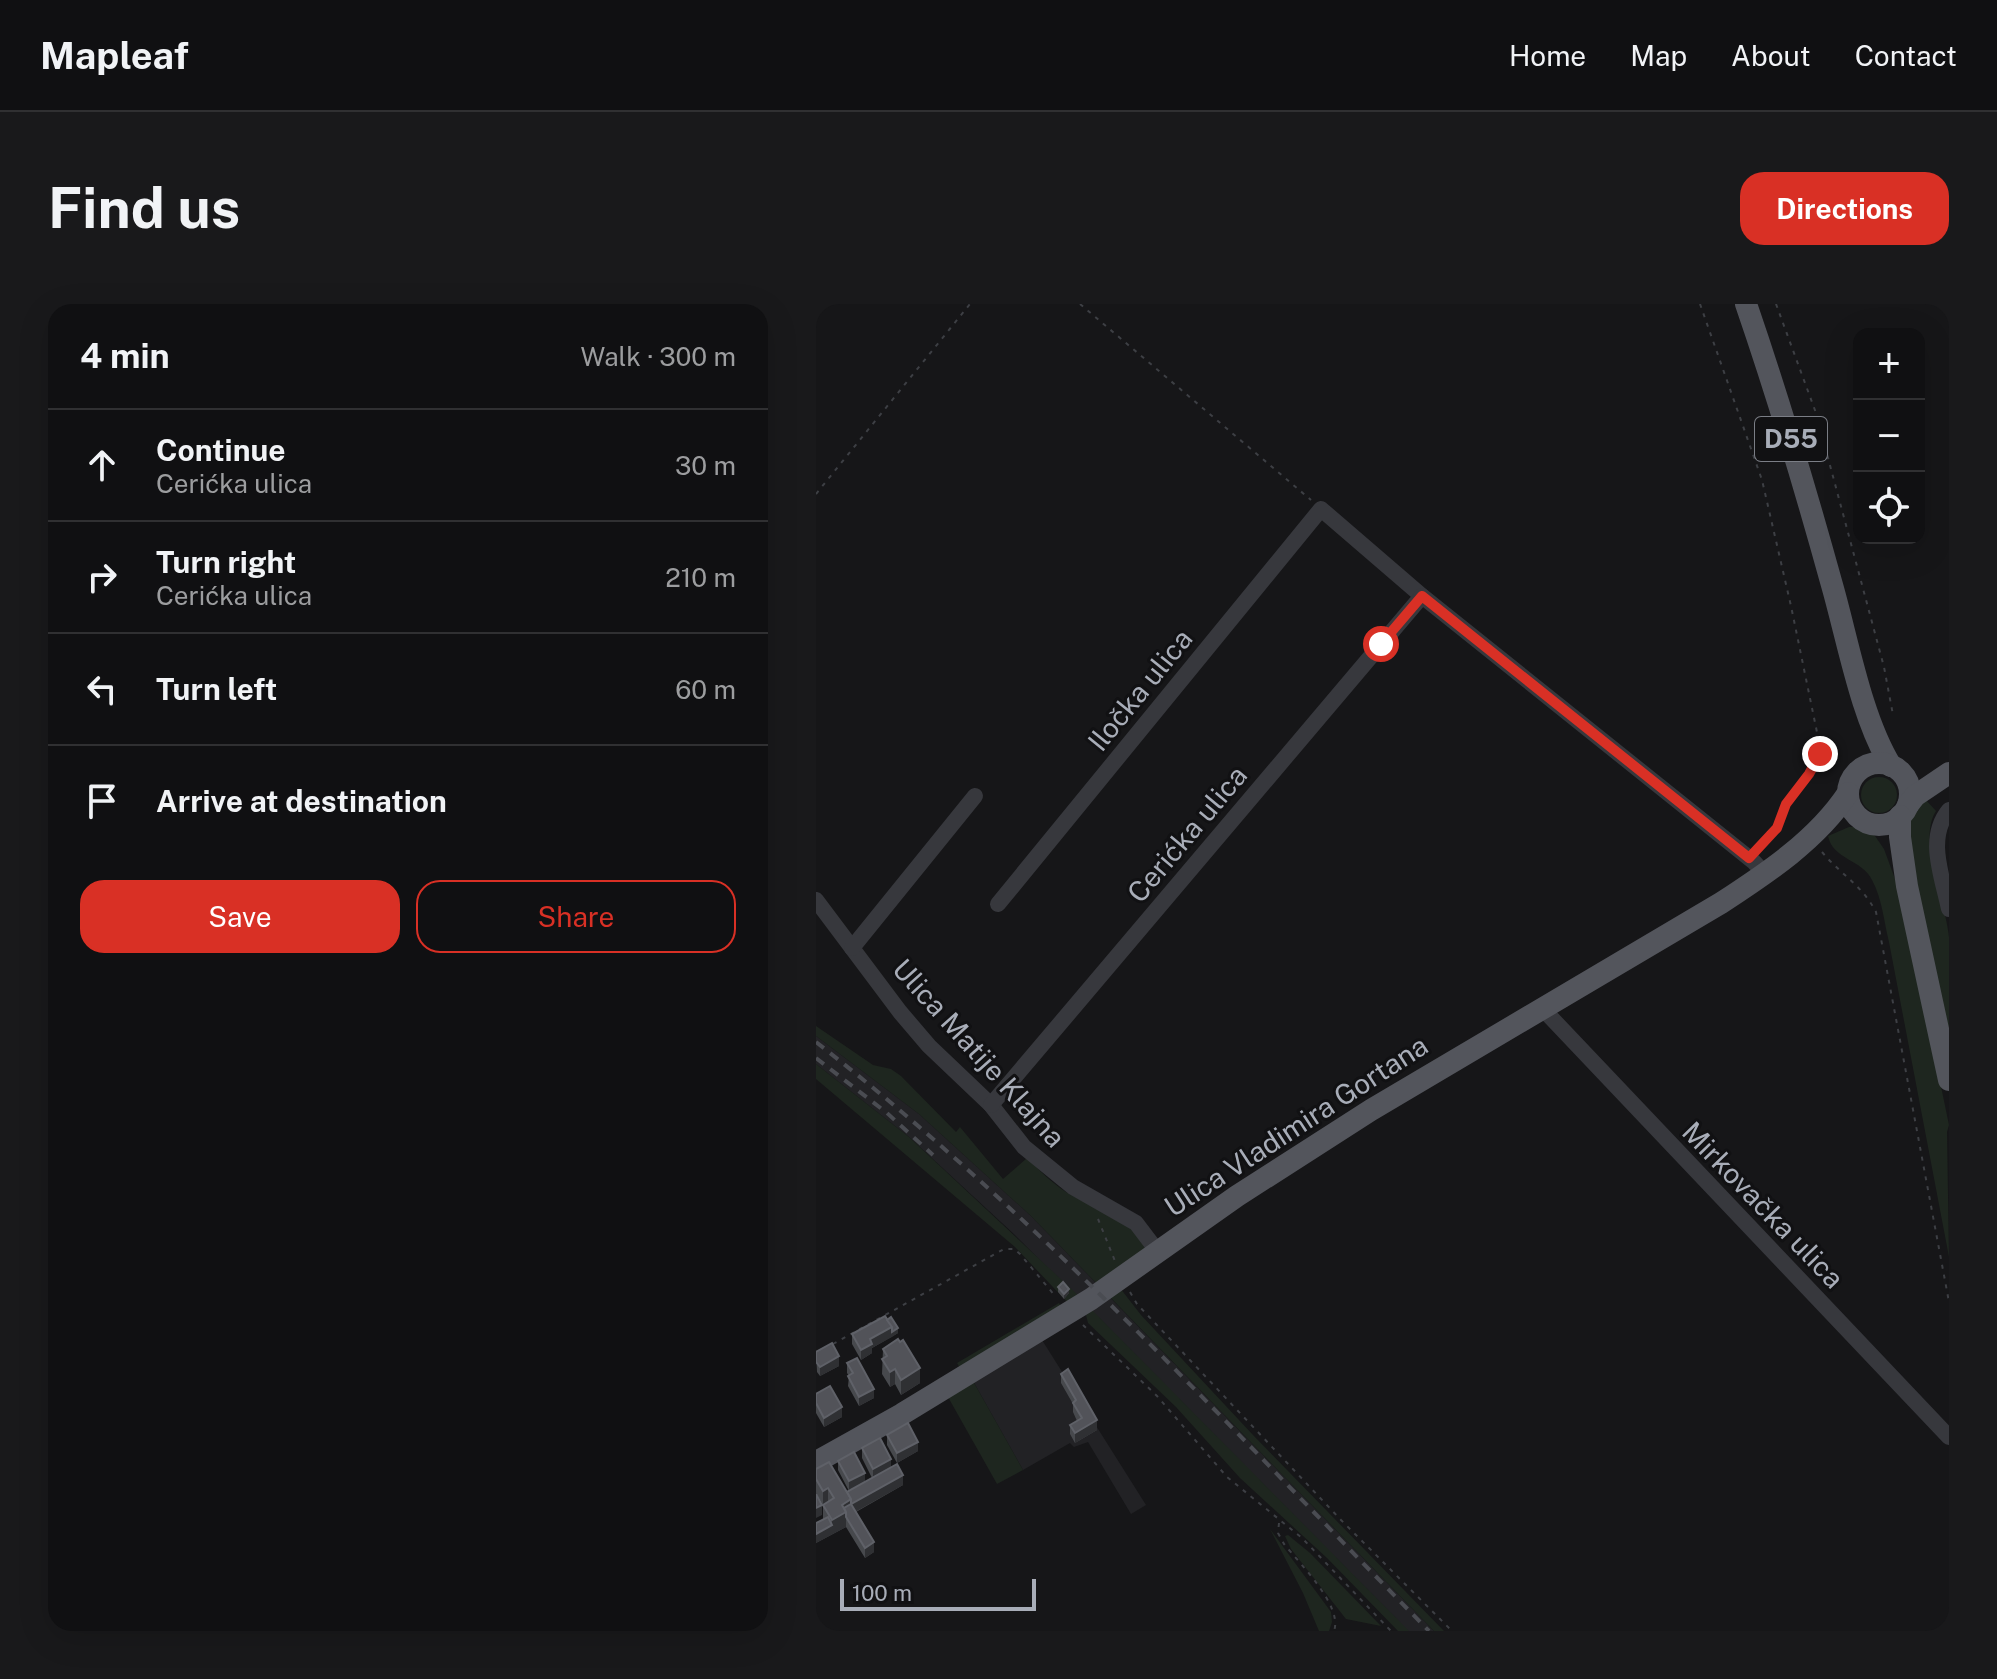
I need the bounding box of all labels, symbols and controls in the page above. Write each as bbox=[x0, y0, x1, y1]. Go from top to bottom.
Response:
text: Mapleaf bbox=[40, 33, 189, 78]
text: Home bbox=[1509, 39, 1586, 72]
text: Map bbox=[1630, 39, 1687, 72]
text: About bbox=[1731, 39, 1811, 72]
text: Contact bbox=[1855, 39, 1957, 72]
button: Directions bbox=[1740, 172, 1949, 245]
text: Find us bbox=[48, 175, 240, 241]
map controls bbox=[1853, 328, 1925, 544]
button: + bbox=[1853, 328, 1925, 400]
text: 4 min bbox=[80, 336, 170, 376]
text: Walk · 300 m bbox=[581, 341, 736, 372]
button: − bbox=[1853, 400, 1925, 472]
road number: D55 bbox=[1755, 417, 1827, 461]
text: Continue bbox=[156, 432, 286, 468]
icon: ahead bbox=[80, 443, 124, 487]
text: 30 m bbox=[675, 450, 736, 481]
text: Cerićka ulica bbox=[156, 468, 312, 499]
button: locate bbox=[1853, 472, 1925, 544]
text: Turn right bbox=[156, 544, 296, 580]
icon: right bbox=[80, 555, 124, 599]
text: 210 m bbox=[665, 562, 736, 593]
text: Cerićka ulica bbox=[156, 580, 312, 611]
street label: Iločka ulica bbox=[1081, 622, 1199, 757]
route start bbox=[1363, 626, 1399, 662]
icon: left bbox=[80, 667, 124, 711]
text: Turn left bbox=[156, 671, 277, 707]
text: 60 m bbox=[675, 674, 736, 705]
route end bbox=[1802, 736, 1838, 772]
street label: Cerićka ulica bbox=[1120, 759, 1253, 909]
icon: arrive bbox=[80, 779, 124, 823]
text: Arrive at destination bbox=[156, 783, 447, 819]
button: Save bbox=[80, 880, 400, 953]
button: Share bbox=[416, 880, 736, 953]
street label: Ulica Matije Klajna bbox=[886, 952, 1072, 1153]
street label: Ulica Vladimira Gortana bbox=[1158, 1028, 1433, 1223]
street label: Mirkovačka ulica bbox=[1676, 1115, 1851, 1294]
scale bar bbox=[840, 1575, 1036, 1611]
text: 100 m bbox=[852, 1580, 912, 1606]

